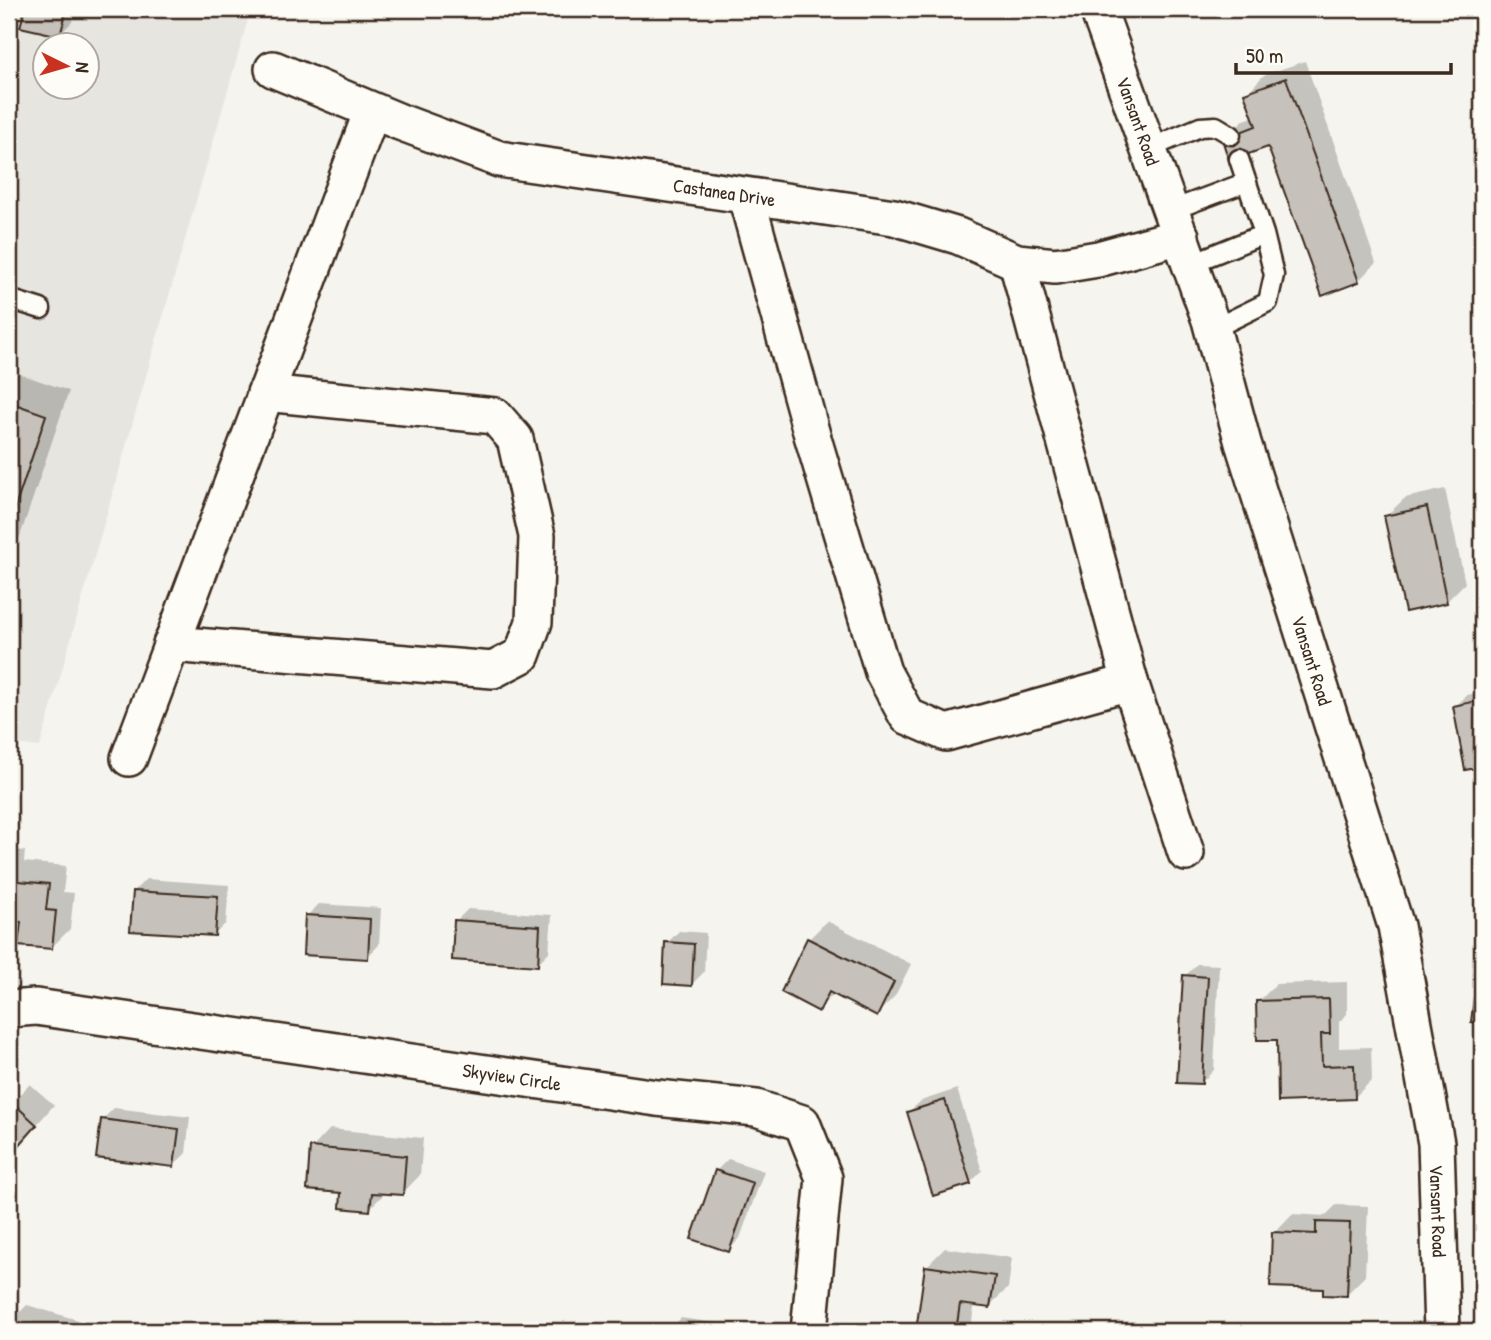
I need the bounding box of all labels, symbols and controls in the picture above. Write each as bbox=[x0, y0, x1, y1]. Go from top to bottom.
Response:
north arrow bbox=[32, 32, 102, 102]
scale bar bbox=[1236, 32, 1451, 76]
text: 50 m bbox=[1246, 41, 1283, 70]
text: N bbox=[70, 61, 96, 74]
street label: Vansant Road bbox=[1110, 73, 1166, 169]
street label: Castanea Drive bbox=[671, 172, 778, 212]
street label: Vansant Road bbox=[1286, 613, 1338, 709]
street label: Skyview Circle bbox=[461, 1057, 563, 1097]
street label: Vansant Road bbox=[1424, 1164, 1453, 1258]

